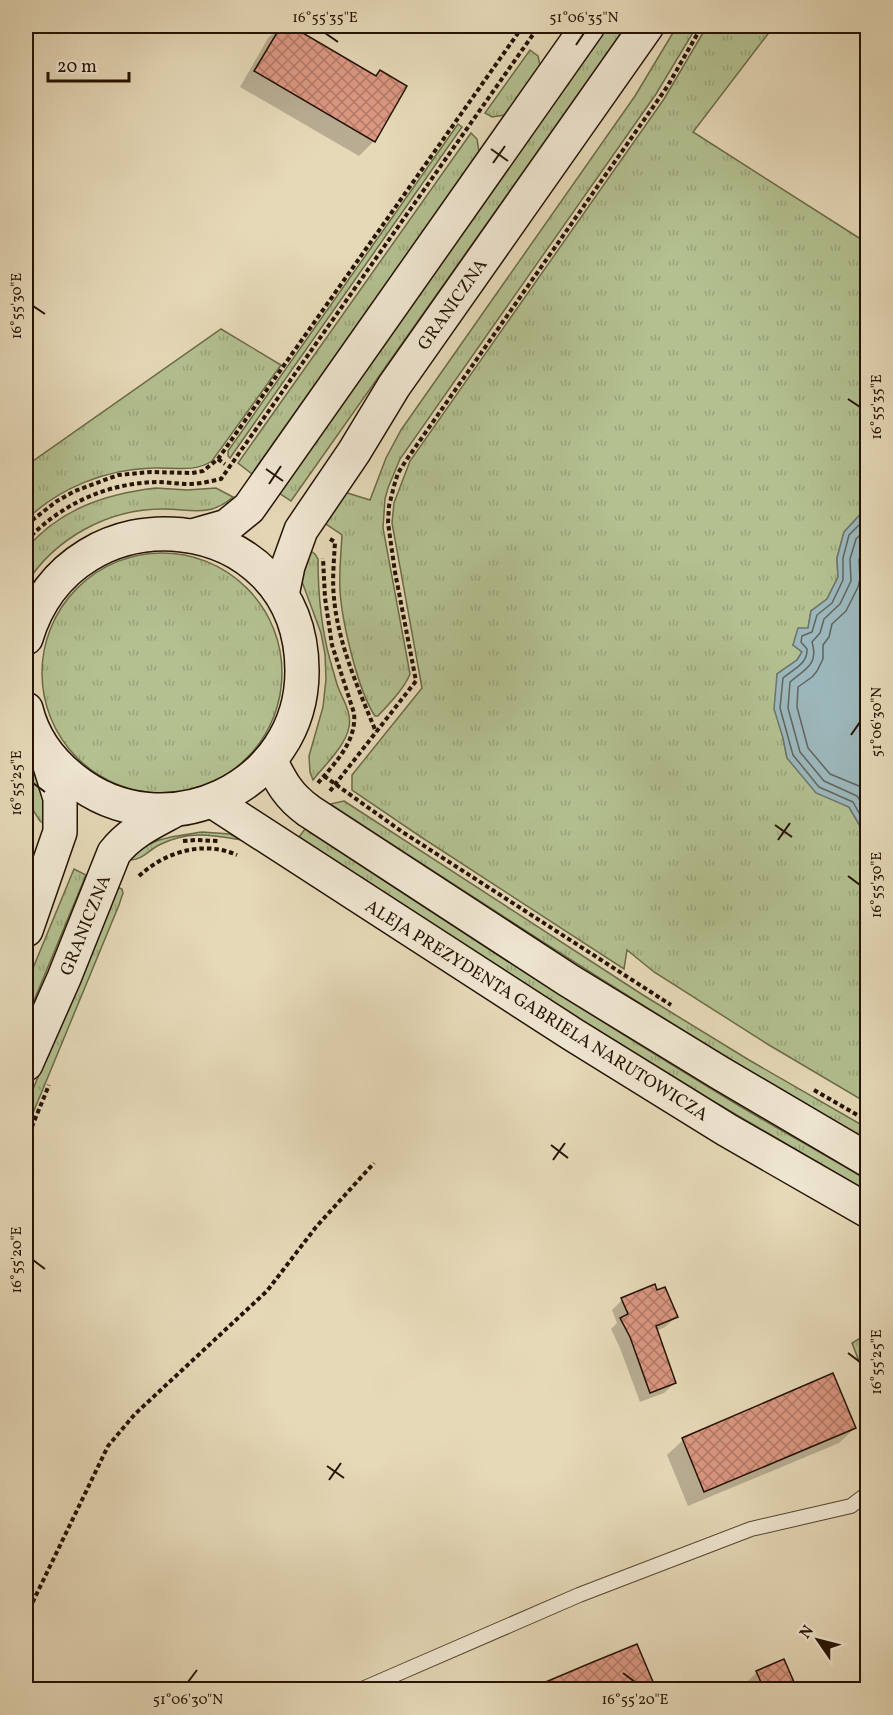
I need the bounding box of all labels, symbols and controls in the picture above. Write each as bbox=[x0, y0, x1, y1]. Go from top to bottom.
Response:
text: 16°55'35"E bbox=[292, 8, 358, 29]
text: 51°06'35"N bbox=[549, 8, 619, 29]
scale bar bbox=[48, 45, 129, 83]
text: 20 m bbox=[57, 55, 97, 80]
street label: GRANICZNA bbox=[412, 254, 494, 356]
text: 16°55'30"E bbox=[7, 273, 28, 339]
text: 16°55'35"E bbox=[867, 374, 888, 440]
text: 51°06'30"N bbox=[867, 687, 888, 757]
text: 16°55'25"E bbox=[7, 750, 28, 816]
text: 16°55'30"E bbox=[867, 852, 888, 918]
street label: GRANICZNA bbox=[55, 871, 118, 980]
street label: ALEJA PREZYDENTA GABRIELA NARUTOWICZA bbox=[360, 895, 713, 1128]
text: 16°55'20"E bbox=[7, 1226, 28, 1294]
text: 16°55'25"E bbox=[867, 1329, 888, 1395]
north arrow bbox=[788, 1610, 848, 1670]
text: N bbox=[795, 1621, 820, 1644]
text: 51°06'30"N bbox=[153, 1690, 223, 1711]
text: 16°55'20"E bbox=[601, 1690, 669, 1711]

